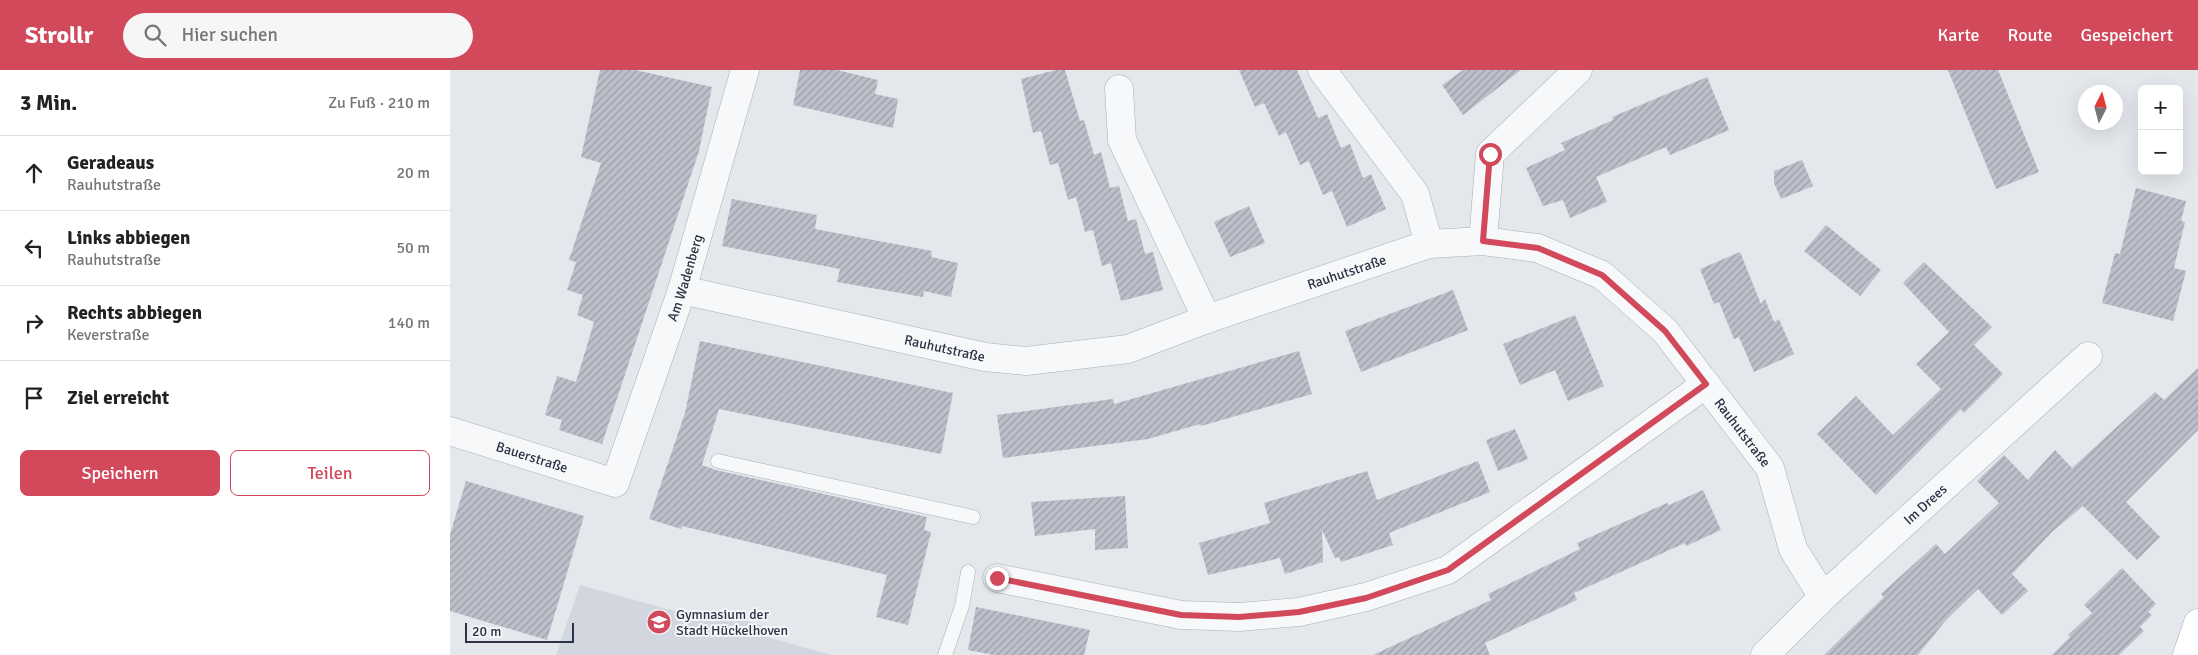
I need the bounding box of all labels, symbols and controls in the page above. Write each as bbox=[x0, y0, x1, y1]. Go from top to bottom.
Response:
search box bbox=[123, 13, 473, 58]
text: Strollr bbox=[25, 20, 93, 50]
icon: search bbox=[141, 21, 169, 49]
text: Hier suchen bbox=[181, 23, 278, 47]
text: Karte bbox=[1938, 24, 1980, 46]
text: Route bbox=[2008, 24, 2053, 46]
text: Gespeichert bbox=[2081, 24, 2173, 46]
north arrow bbox=[2078, 85, 2123, 130]
map controls bbox=[2138, 85, 2183, 175]
button: + bbox=[2138, 85, 2183, 130]
text: 3 Min. bbox=[20, 90, 77, 116]
text: Zu Fuß · 210 m bbox=[328, 93, 430, 113]
button: − bbox=[2138, 130, 2183, 175]
route start bbox=[1479, 143, 1502, 166]
text: Geradeaus bbox=[67, 151, 154, 175]
icon: ahead bbox=[20, 159, 48, 187]
text: 20 m bbox=[396, 163, 430, 183]
text: Rauhutstraße bbox=[67, 175, 161, 195]
text: Links abbiegen bbox=[67, 226, 190, 250]
street label: Am Wadenberg bbox=[664, 232, 707, 324]
icon: left bbox=[20, 234, 48, 262]
text: 50 m bbox=[396, 238, 430, 258]
text: Rauhutstraße bbox=[67, 250, 161, 270]
street label: Rauhutstraße bbox=[1305, 251, 1388, 294]
text: Rechts abbiegen bbox=[67, 301, 202, 325]
icon: right bbox=[20, 309, 48, 337]
text: 140 m bbox=[388, 313, 430, 333]
text: Keverstraße bbox=[67, 325, 150, 345]
street label: Rauhutstraße bbox=[903, 331, 987, 366]
icon: arrive bbox=[20, 384, 48, 412]
text: Ziel erreicht bbox=[67, 386, 169, 410]
street label: Rauhutstraße bbox=[1711, 395, 1774, 471]
street label: Bauerstraße bbox=[494, 438, 570, 477]
button: Speichern bbox=[20, 450, 220, 496]
button: Teilen bbox=[230, 450, 430, 496]
street label: Im Drees bbox=[1900, 481, 1951, 528]
route end bbox=[986, 567, 1009, 590]
place label: Gymnasium der Stadt Hückelhoven bbox=[676, 606, 788, 639]
school or university icon: Gymnasium der Stadt Hückelhoven bbox=[646, 609, 672, 635]
scale bar bbox=[465, 620, 574, 643]
text: 20 m bbox=[472, 623, 501, 640]

